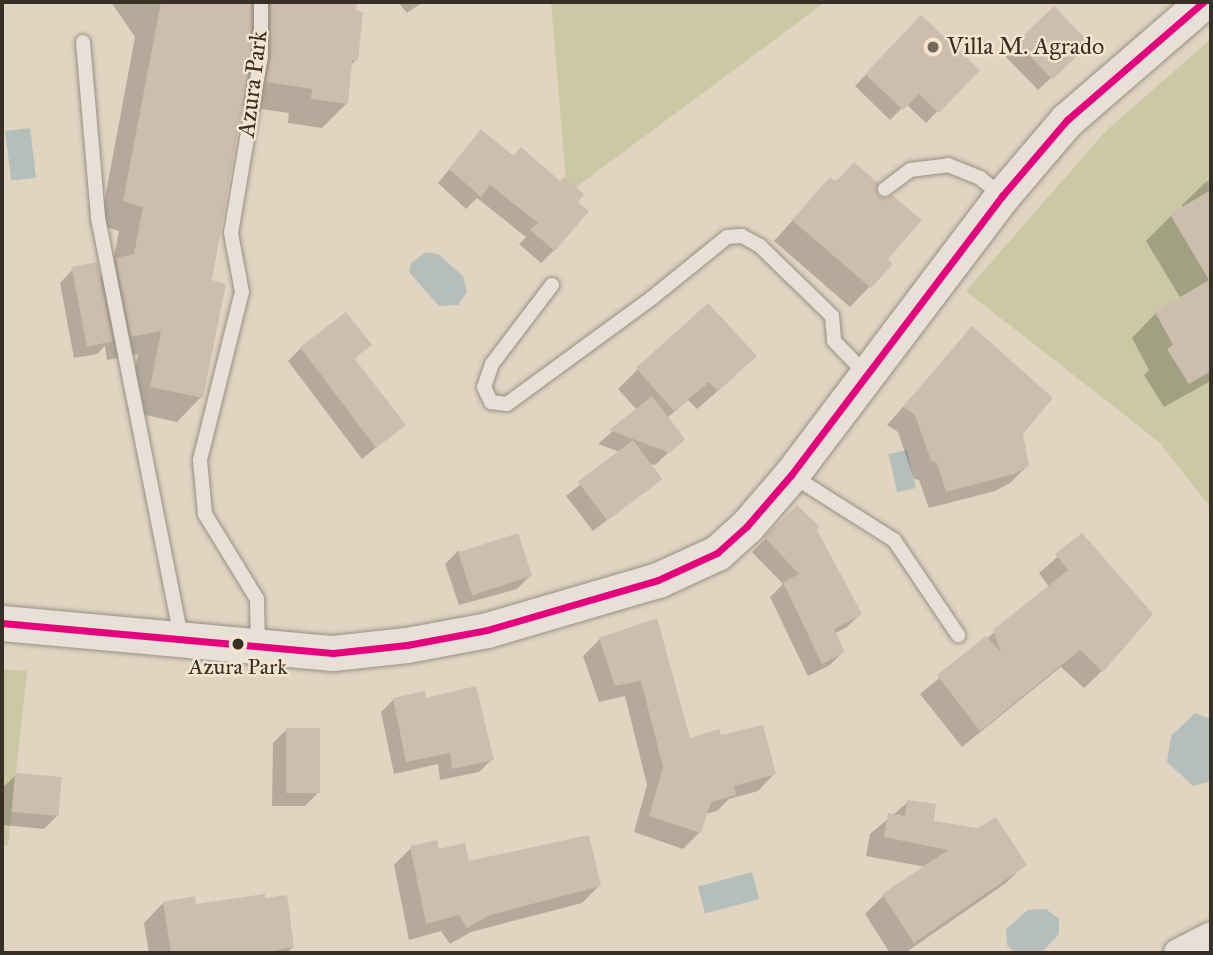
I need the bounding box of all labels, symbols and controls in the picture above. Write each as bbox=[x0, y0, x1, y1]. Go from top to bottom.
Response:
street label: Azura Park bbox=[232, 29, 274, 139]
place label: Villa M. Agrado bbox=[947, 33, 1104, 61]
marker: Villa M. Agrado bbox=[925, 39, 941, 55]
marker: Azura Park bbox=[231, 637, 245, 651]
place label: Azura Park bbox=[189, 654, 287, 680]

